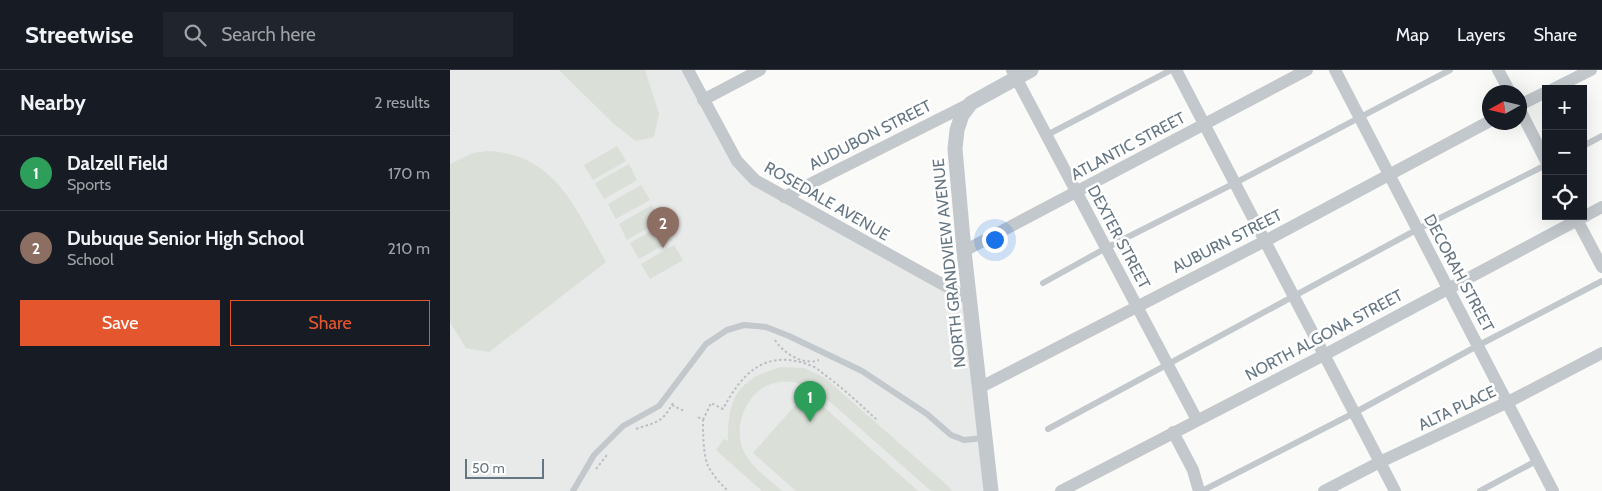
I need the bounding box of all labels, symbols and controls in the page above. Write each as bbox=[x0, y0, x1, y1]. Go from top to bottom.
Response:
search box bbox=[163, 12, 513, 57]
text: Streetwise bbox=[25, 20, 133, 49]
icon: search bbox=[181, 21, 209, 49]
text: Search here bbox=[221, 23, 316, 46]
text: Map bbox=[1396, 24, 1429, 46]
text: Layers bbox=[1457, 24, 1506, 46]
text: Share bbox=[1534, 24, 1577, 46]
north arrow bbox=[1482, 85, 1527, 130]
map controls bbox=[1542, 85, 1587, 220]
button: + bbox=[1542, 85, 1587, 130]
text: Nearby bbox=[20, 90, 86, 115]
text: 2 results bbox=[374, 93, 430, 112]
street label: AUDUBON STREET bbox=[806, 96, 935, 174]
street label: ATLANTIC STREET bbox=[1068, 108, 1189, 184]
button: − bbox=[1542, 130, 1587, 175]
text: Dalzell Field bbox=[67, 152, 168, 175]
street label: ROSEDALE AVENUE bbox=[761, 157, 893, 245]
street label: NORTH GRANDVIEW AVENUE bbox=[929, 157, 969, 369]
text: 1 bbox=[33, 164, 39, 183]
text: 170 m bbox=[388, 164, 430, 183]
text: Sports bbox=[67, 175, 111, 194]
button: locate bbox=[1542, 175, 1587, 220]
street label: DEXTER STREET bbox=[1084, 182, 1154, 292]
street label: AUBURN STREET bbox=[1169, 205, 1285, 277]
pin: 2 bbox=[647, 207, 679, 248]
street label: DECORAH STREET bbox=[1420, 211, 1498, 335]
text: Dubuque Senior High School bbox=[67, 227, 304, 250]
your location bbox=[982, 227, 1008, 253]
text: 2 bbox=[32, 239, 40, 258]
text: 210 m bbox=[388, 239, 430, 258]
text: School bbox=[67, 250, 114, 269]
street label: NORTH ALGONA STREET bbox=[1242, 285, 1406, 385]
button: Save bbox=[20, 300, 220, 346]
button: Share bbox=[230, 300, 430, 346]
pin: 1 bbox=[794, 381, 826, 422]
street label: ALTA PLACE bbox=[1415, 382, 1499, 434]
scale bar bbox=[465, 456, 544, 479]
text: 50 m bbox=[472, 459, 505, 477]

